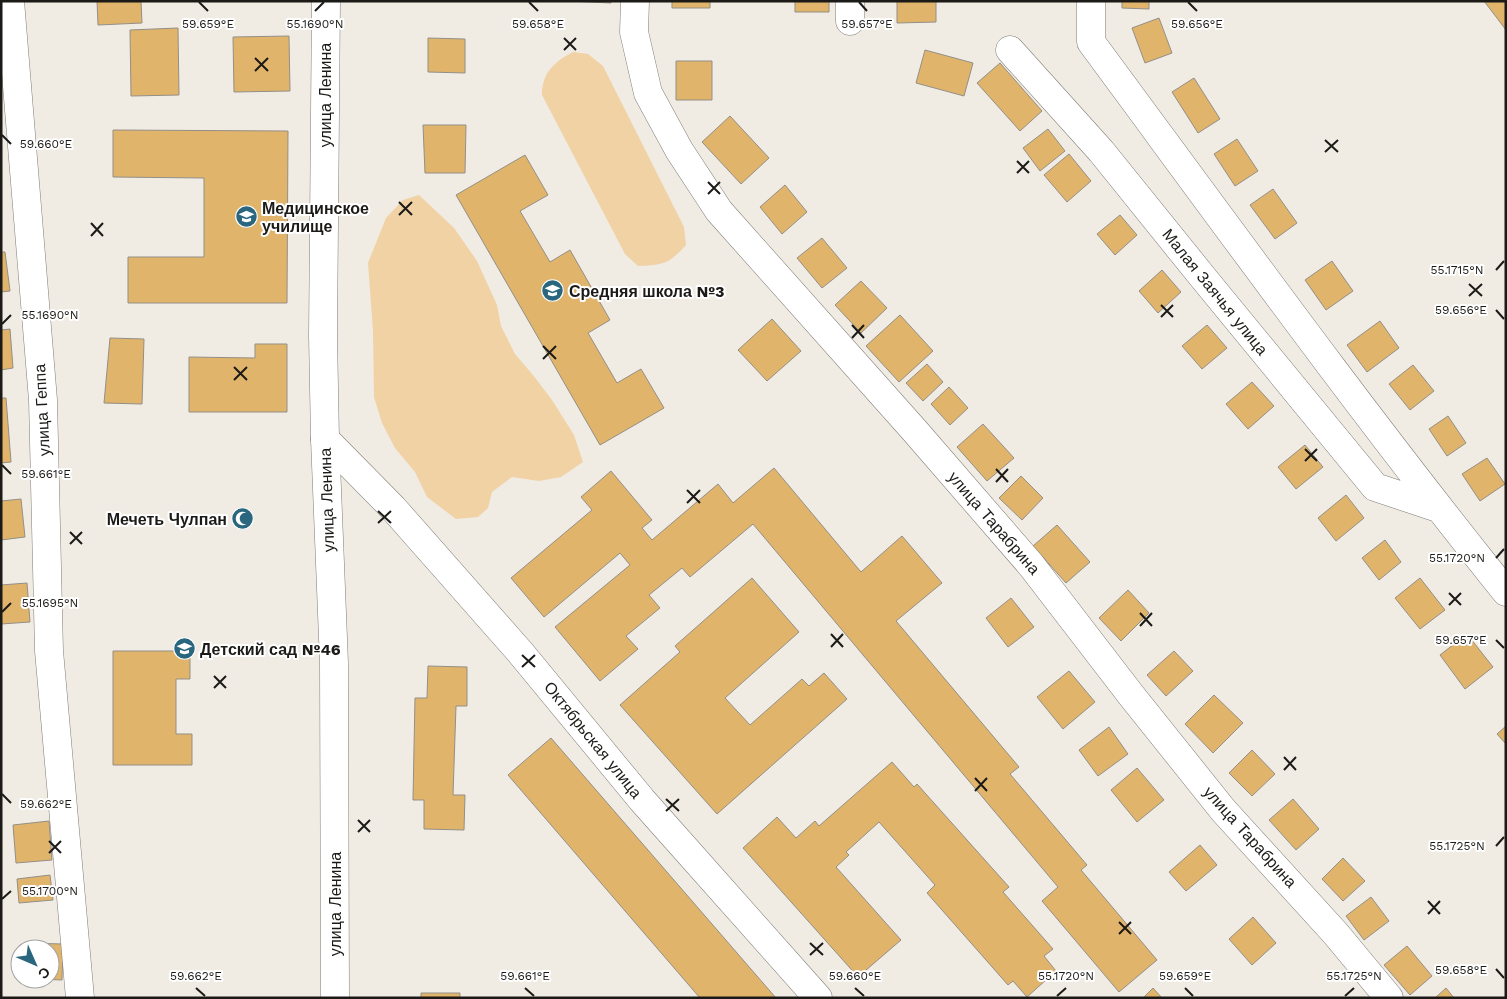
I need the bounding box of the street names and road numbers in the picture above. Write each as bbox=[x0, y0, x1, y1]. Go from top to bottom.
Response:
street label: улица Ленина bbox=[316, 43, 335, 147]
street label: Малая Заячья улица bbox=[1158, 225, 1272, 359]
street label: улица Геппа bbox=[30, 363, 54, 457]
street label: улица Ленина bbox=[316, 447, 338, 552]
street label: улица Тарабрина bbox=[944, 468, 1044, 578]
street label: Октябрьская улица bbox=[540, 678, 646, 802]
street label: улица Тарабрина bbox=[1199, 782, 1301, 892]
street label: улица Ленина bbox=[326, 852, 345, 956]

